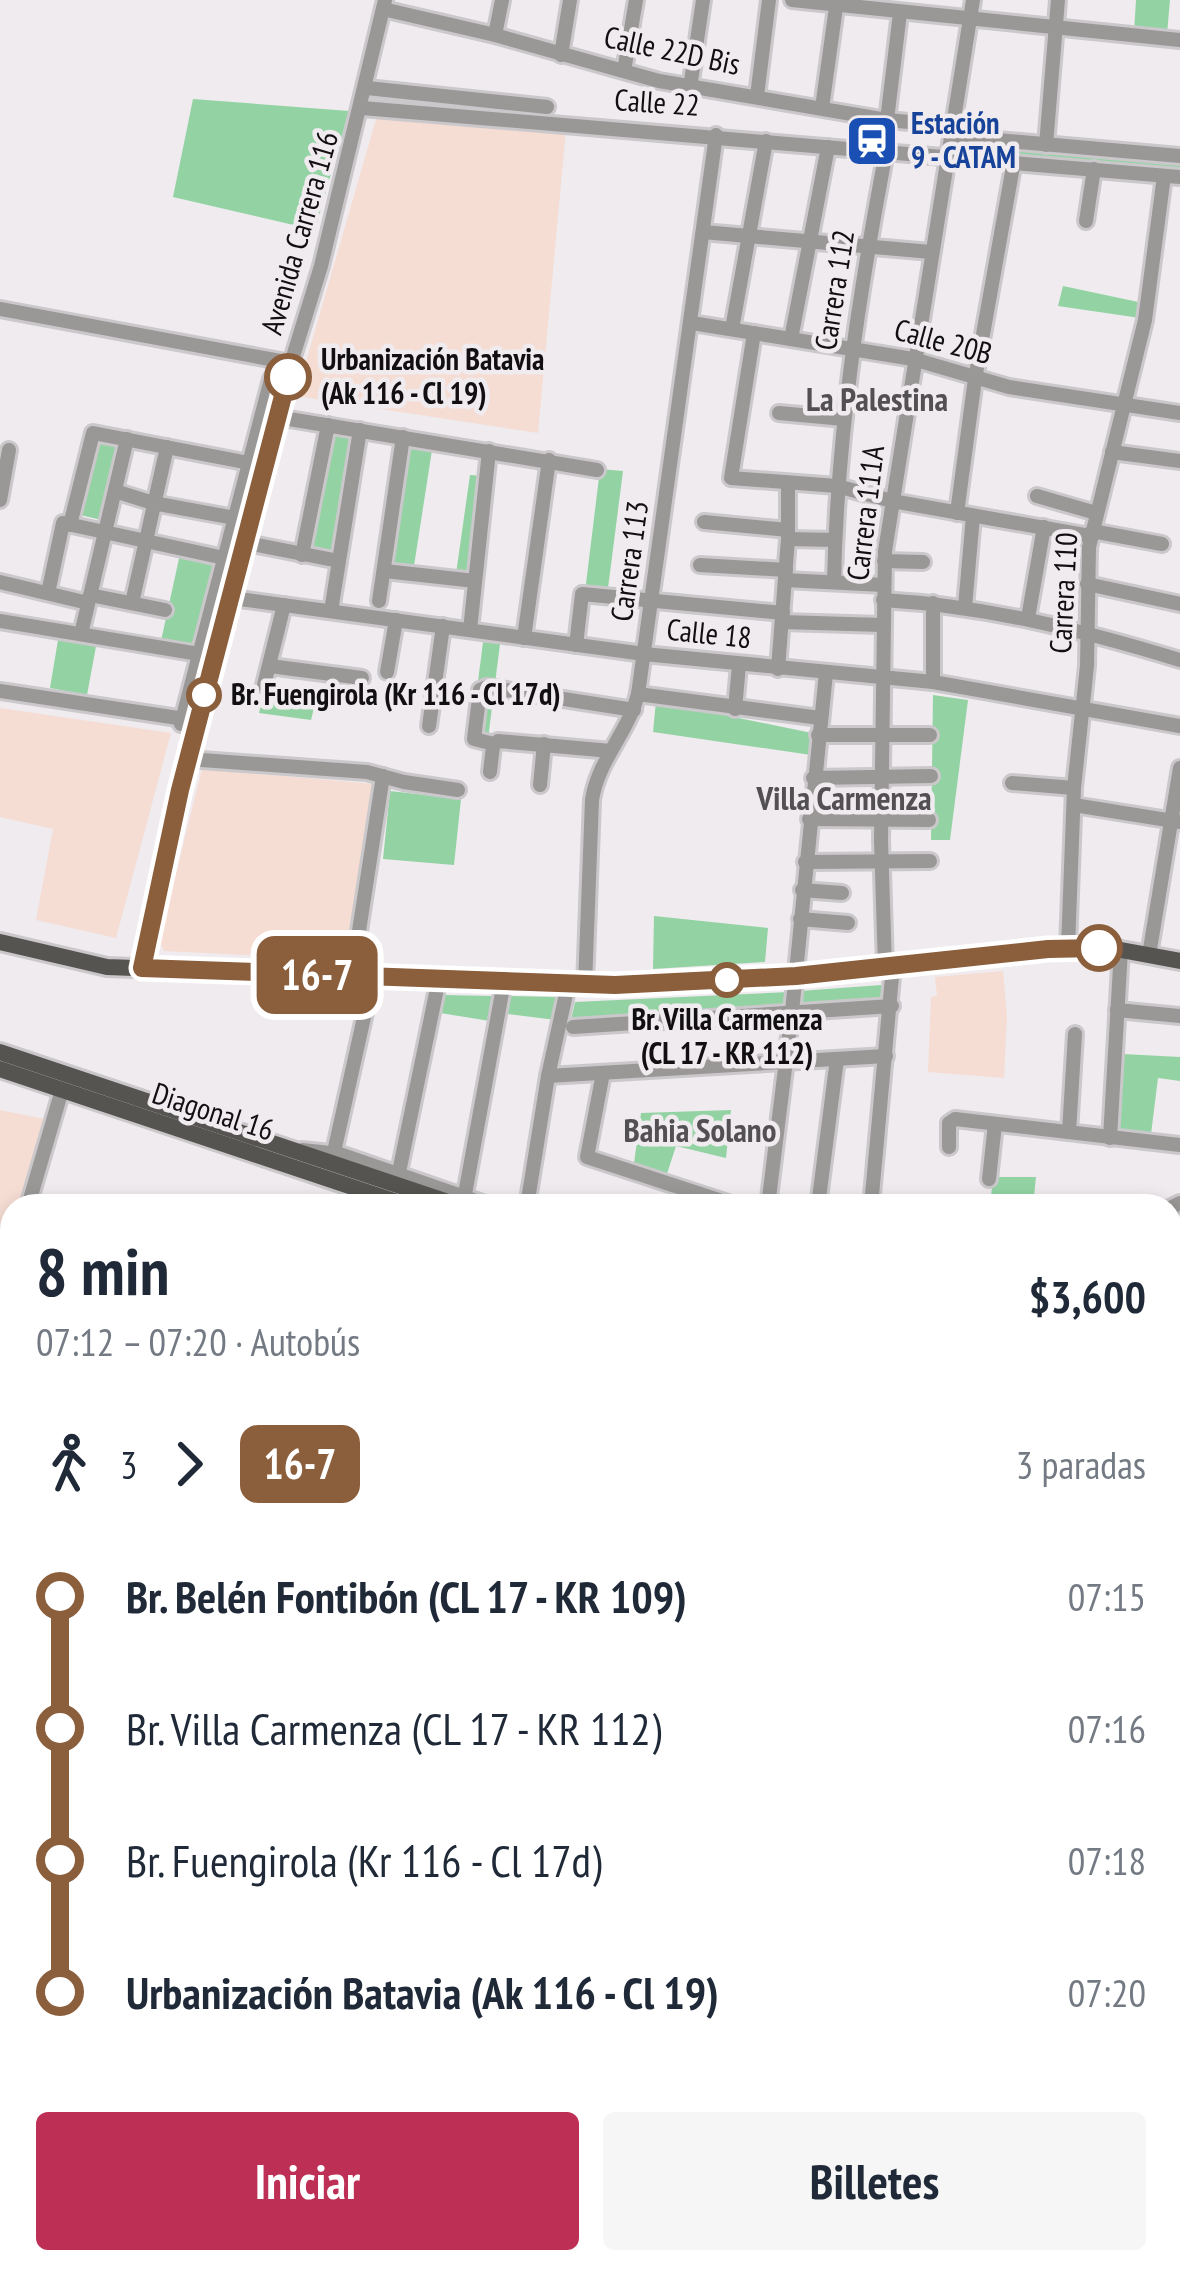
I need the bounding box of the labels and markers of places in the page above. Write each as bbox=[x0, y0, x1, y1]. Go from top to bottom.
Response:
place label: Estación 9 - CATAM bbox=[911, 103, 1016, 176]
station icon: Estación 9 - CATAM bbox=[844, 113, 900, 169]
place label: Urbanización Batavia (Ak 116 - Cl 19) bbox=[321, 339, 545, 412]
marker: Urbanización Batavia (Ak 116 - Cl 19) bbox=[266, 355, 310, 399]
place label: Br. Fuengirola (Kr 116 - Cl 17d) bbox=[231, 674, 561, 713]
marker: Br. Fuengirola (Kr 116 - Cl 17d) bbox=[188, 679, 220, 711]
unlabelled marker bbox=[1077, 926, 1121, 970]
marker: Br. Villa Carmenza (CL 17 - KR 112) bbox=[711, 964, 743, 996]
place label: Br. Villa Carmenza (CL 17 - KR 112) bbox=[631, 999, 823, 1072]

